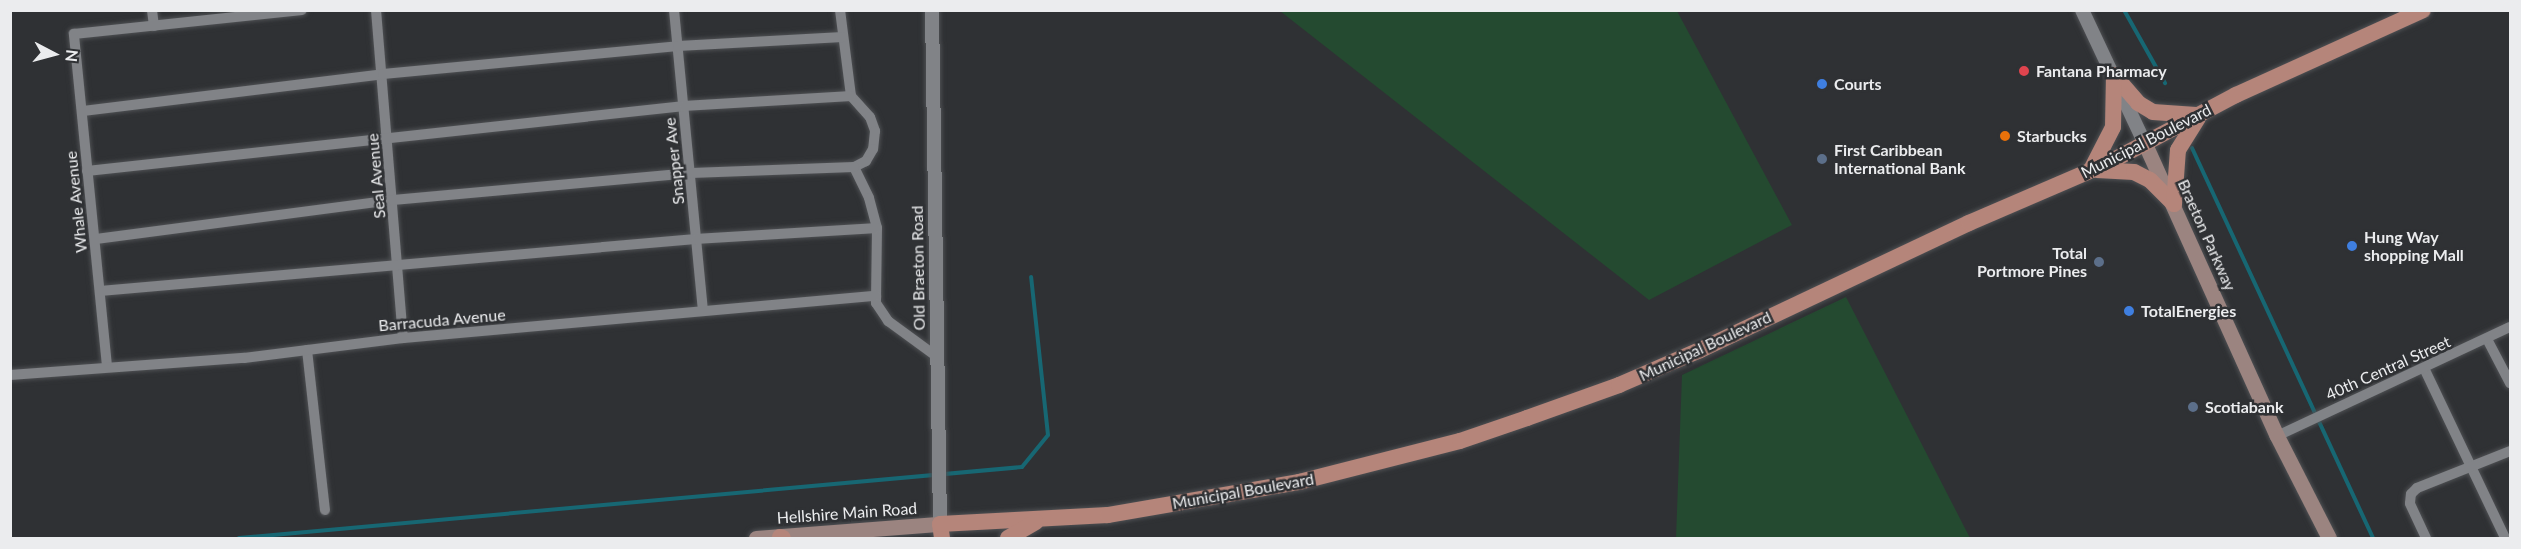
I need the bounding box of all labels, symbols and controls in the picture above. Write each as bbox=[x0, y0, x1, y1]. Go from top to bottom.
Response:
north arrow bbox=[24, 24, 84, 84]
text: N bbox=[62, 49, 82, 63]
place label: Fantana Pharmacy bbox=[2036, 61, 2167, 81]
marker: Fantana Pharmacy bbox=[2017, 64, 2031, 78]
place label: Courts bbox=[1834, 74, 1882, 94]
marker: Courts bbox=[1815, 77, 1829, 91]
street label: Municipal Boulevard bbox=[2078, 100, 2214, 182]
street label: Snapper Ave bbox=[660, 116, 688, 206]
place label: Starbucks bbox=[2017, 126, 2087, 146]
marker: Starbucks bbox=[1998, 129, 2012, 143]
street label: Seal Avenue bbox=[363, 132, 389, 220]
place label: First Caribbean International Bank bbox=[1834, 140, 1966, 178]
street label: Whale Avenue bbox=[61, 150, 91, 254]
marker: First Caribbean International Bank bbox=[1815, 152, 1829, 166]
street label: Braeton Parkway bbox=[2174, 176, 2240, 294]
street label: Old Braeton Road bbox=[907, 205, 929, 331]
place label: Hung Way shopping Mall bbox=[2364, 227, 2464, 265]
marker: Hung Way shopping Mall bbox=[2345, 239, 2359, 253]
place label: Total Portmore Pines bbox=[1977, 243, 2087, 281]
marker: Total Portmore Pines bbox=[2092, 255, 2106, 269]
place label: TotalEnergies bbox=[2141, 301, 2236, 321]
marker: TotalEnergies bbox=[2122, 304, 2136, 318]
street label: Barracuda Avenue bbox=[377, 305, 507, 335]
street label: Municipal Boulevard bbox=[1636, 307, 1774, 385]
street label: 40th Central Street bbox=[2323, 332, 2453, 404]
place label: Scotiabank bbox=[2205, 397, 2284, 417]
marker: Scotiabank bbox=[2186, 400, 2200, 414]
street label: Municipal Boulevard bbox=[1171, 469, 1315, 513]
street label: Hellshire Main Road bbox=[776, 499, 918, 527]

